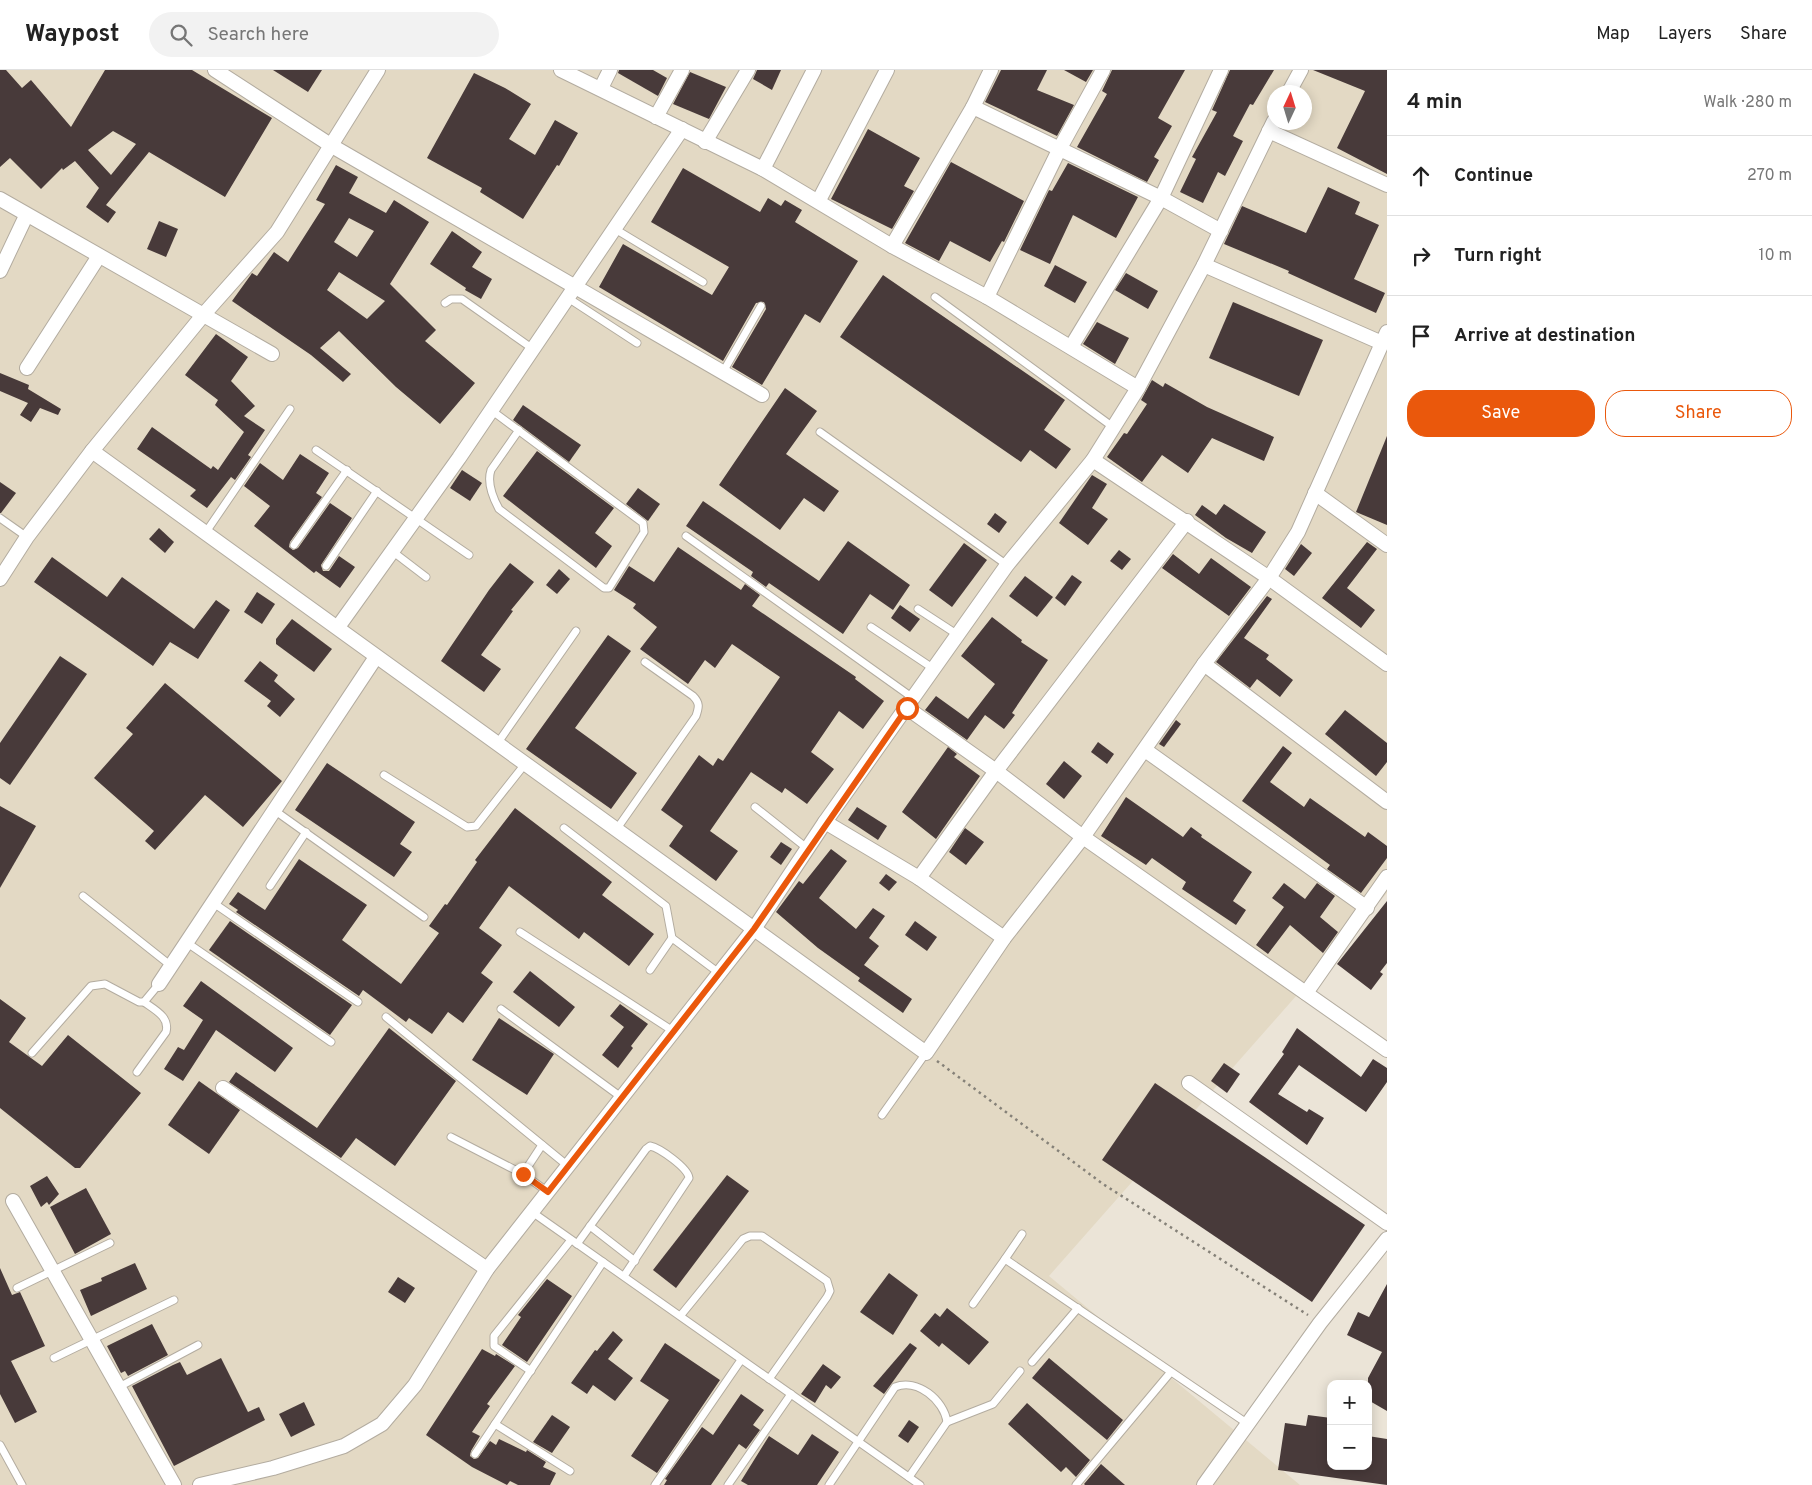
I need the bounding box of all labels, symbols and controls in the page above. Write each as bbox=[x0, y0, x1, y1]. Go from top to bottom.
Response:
search box bbox=[149, 12, 499, 57]
text: Waypost bbox=[25, 20, 119, 50]
icon: search bbox=[167, 21, 195, 49]
text: Search here bbox=[207, 23, 309, 47]
text: Map bbox=[1596, 23, 1630, 46]
text: Layers bbox=[1658, 23, 1712, 46]
text: Share bbox=[1740, 23, 1787, 46]
north arrow bbox=[1267, 85, 1312, 130]
text: 4 min bbox=[1407, 89, 1463, 116]
text: Walk · 280 m bbox=[1703, 93, 1792, 113]
icon: ahead bbox=[1407, 162, 1435, 190]
text: Continue bbox=[1454, 164, 1533, 188]
text: 270 m bbox=[1747, 166, 1792, 186]
icon: right bbox=[1407, 242, 1435, 270]
text: Turn right bbox=[1454, 244, 1542, 268]
text: 10 m bbox=[1758, 246, 1792, 266]
icon: arrive bbox=[1407, 322, 1435, 350]
text: Arrive at destination bbox=[1454, 324, 1635, 348]
button: Save bbox=[1407, 390, 1595, 437]
button: Share bbox=[1605, 390, 1792, 437]
route start bbox=[896, 697, 919, 720]
route end bbox=[512, 1163, 535, 1186]
map controls bbox=[1327, 1380, 1372, 1470]
button: + bbox=[1327, 1380, 1372, 1425]
button: − bbox=[1327, 1425, 1372, 1470]

